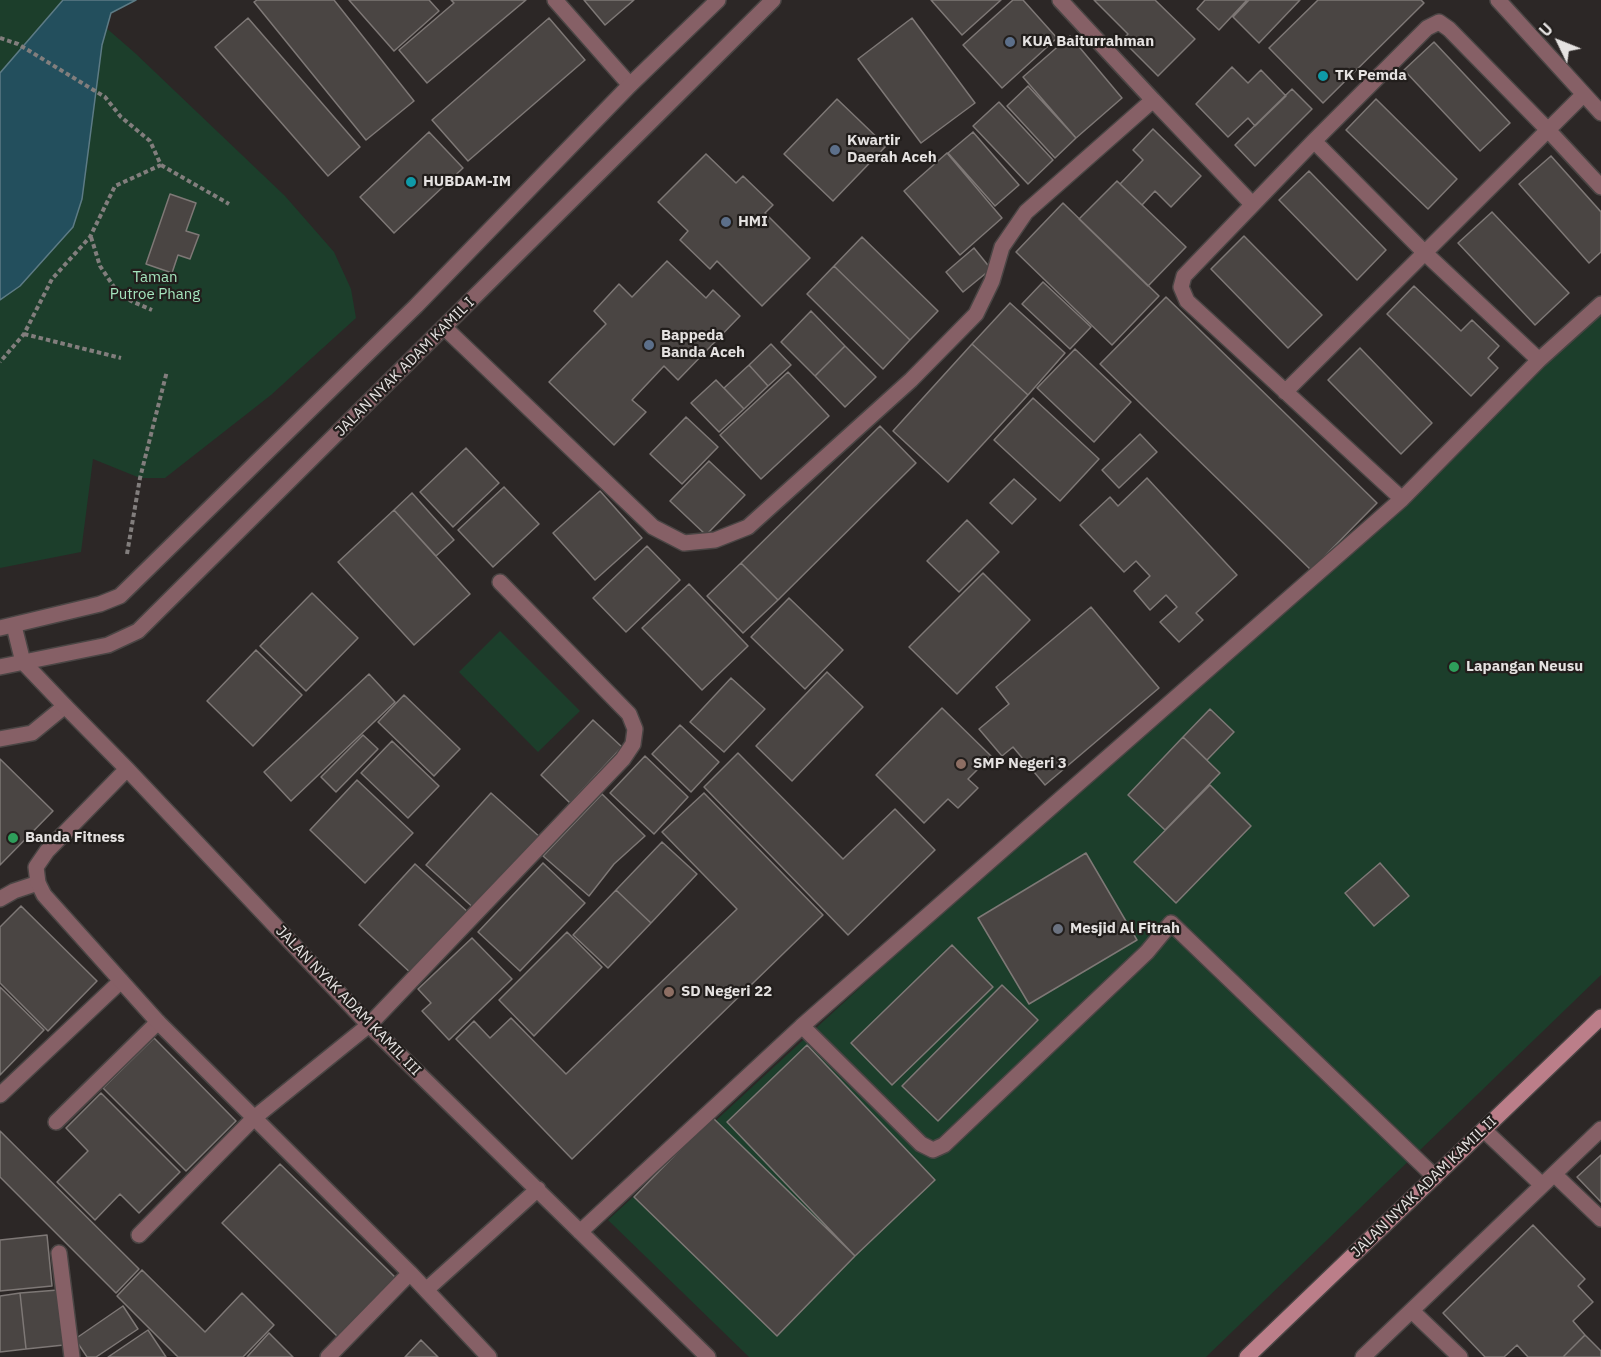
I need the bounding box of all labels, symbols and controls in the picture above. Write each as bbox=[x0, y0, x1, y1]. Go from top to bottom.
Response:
north arrow bbox=[1529, 12, 1589, 72]
text: U bbox=[1535, 19, 1557, 41]
place label: KUA Baiturrahman bbox=[1022, 33, 1154, 51]
marker: KUA Baiturrahman bbox=[1003, 35, 1017, 49]
place label: TK Pemda bbox=[1335, 67, 1407, 85]
marker: TK Pemda bbox=[1316, 69, 1330, 83]
place label: Kwartir Daerah Aceh bbox=[847, 132, 937, 167]
marker: Kwartir Daerah Aceh bbox=[828, 143, 842, 157]
place label: HUBDAM-IM bbox=[423, 173, 511, 191]
marker: HUBDAM-IM bbox=[404, 175, 418, 189]
place label: HMI bbox=[738, 213, 768, 231]
marker: HMI bbox=[719, 215, 733, 229]
park label: Taman Putroe Phang bbox=[110, 269, 200, 304]
street label: JALAN NYAK ADAM KAMIL I bbox=[332, 294, 478, 440]
place label: Bappeda Banda Aceh bbox=[661, 327, 745, 362]
marker: Bappeda Banda Aceh bbox=[642, 338, 656, 352]
place label: Lapangan Neusu bbox=[1466, 658, 1583, 676]
marker: Lapangan Neusu bbox=[1447, 660, 1461, 674]
place label: SMP Negeri 3 bbox=[973, 755, 1067, 773]
marker: SMP Negeri 3 bbox=[954, 757, 968, 771]
place label: Banda Fitness bbox=[25, 829, 125, 847]
marker: Banda Fitness bbox=[6, 831, 20, 845]
place label: Mesjid Al Fitrah bbox=[1070, 920, 1180, 938]
street label: JALAN NYAK ADAM KAMIL III bbox=[272, 922, 424, 1080]
marker: Mesjid Al Fitrah bbox=[1051, 922, 1065, 936]
place label: SD Negeri 22 bbox=[681, 983, 772, 1001]
marker: SD Negeri 22 bbox=[662, 985, 676, 999]
street label: JALAN NYAK ADAM KAMIL II bbox=[1348, 1113, 1500, 1261]

